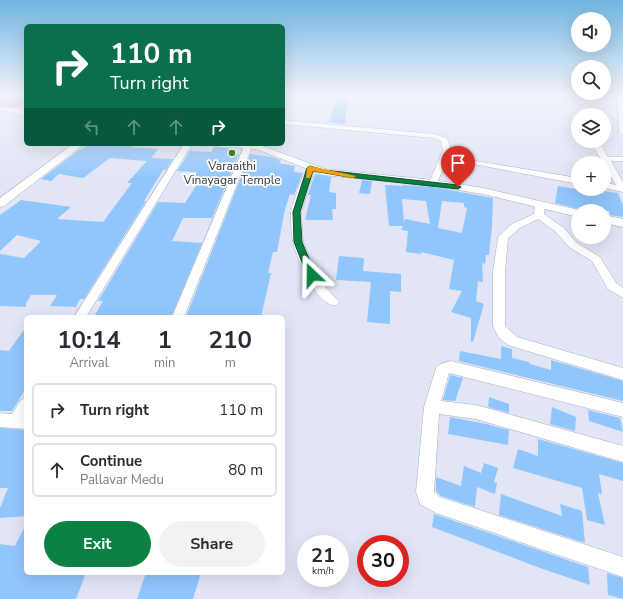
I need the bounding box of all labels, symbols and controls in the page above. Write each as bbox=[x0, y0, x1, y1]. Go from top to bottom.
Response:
map controls bbox=[571, 12, 611, 244]
button: sound bbox=[571, 12, 611, 52]
text: 110 m bbox=[110, 35, 193, 73]
icon: right bbox=[44, 40, 96, 92]
button: search bbox=[571, 60, 611, 100]
text: Turn right bbox=[110, 71, 189, 95]
button: layers bbox=[571, 108, 611, 148]
icon: left bbox=[81, 116, 103, 138]
icon: ahead bbox=[123, 116, 145, 138]
icon: ahead bbox=[165, 116, 187, 138]
icon: right bbox=[207, 116, 229, 138]
pin bbox=[441, 146, 475, 187]
marker: Varaaithi Vinayagar Temple bbox=[227, 148, 237, 158]
icon: arrive bbox=[447, 152, 469, 174]
button: + bbox=[571, 156, 611, 196]
place label: Varaaithi Vinayagar Temple bbox=[182, 158, 281, 188]
button: − bbox=[571, 204, 611, 244]
position arrow bbox=[291, 254, 333, 296]
text: 10:14 bbox=[57, 324, 121, 356]
text: 1 bbox=[157, 324, 172, 356]
text: 210 bbox=[209, 324, 252, 356]
text: Arrival bbox=[69, 354, 109, 372]
text: min bbox=[154, 354, 175, 372]
text: m bbox=[225, 354, 236, 372]
icon: right bbox=[46, 399, 68, 421]
text: Turn right bbox=[80, 400, 149, 420]
text: 110 m bbox=[219, 400, 263, 420]
text: Continue bbox=[80, 451, 142, 471]
icon: ahead bbox=[46, 459, 68, 481]
text: 80 m bbox=[228, 460, 263, 480]
text: Pallavar Medu bbox=[80, 471, 164, 489]
button: Exit bbox=[44, 521, 151, 567]
button: Share bbox=[159, 521, 265, 567]
speed limit sign: 30 bbox=[357, 535, 409, 587]
text: 21 bbox=[311, 542, 335, 569]
text: km/h bbox=[312, 564, 334, 578]

